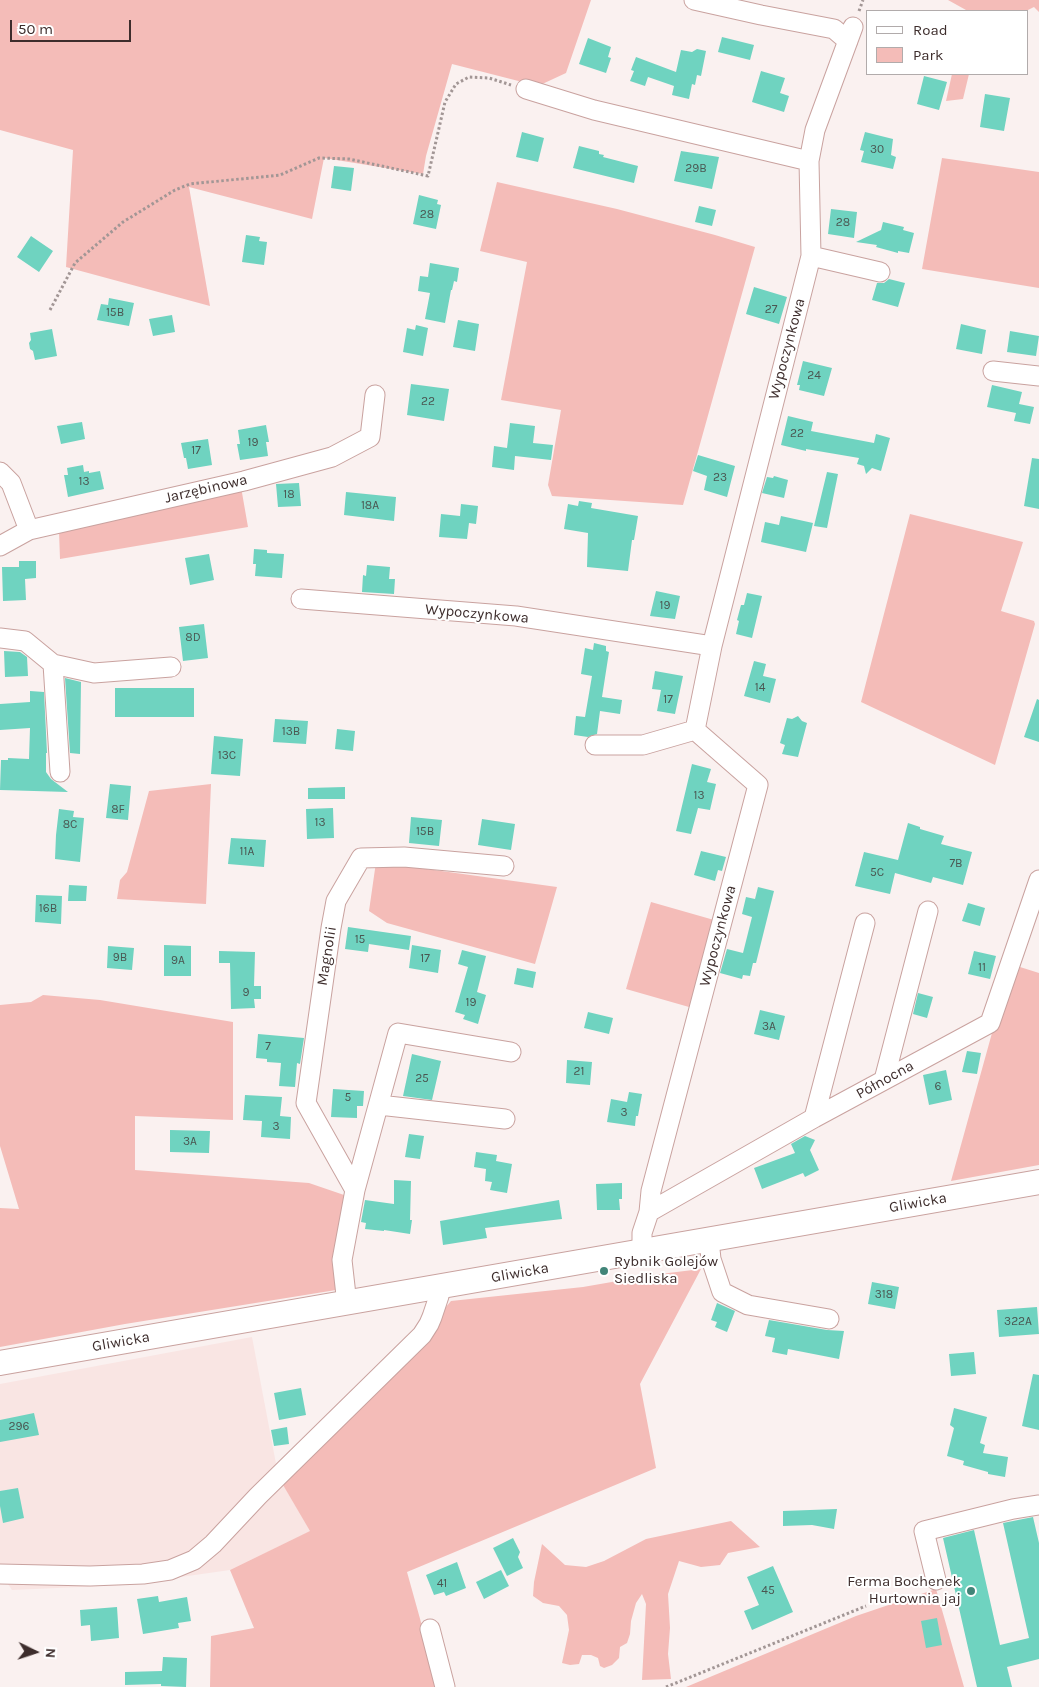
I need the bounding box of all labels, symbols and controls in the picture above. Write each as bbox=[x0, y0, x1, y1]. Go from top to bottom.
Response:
scale bar bbox=[12, 10, 134, 42]
legend bbox=[866, 10, 1029, 75]
text: 50 m bbox=[18, 20, 53, 38]
text: Road bbox=[913, 21, 948, 39]
text: Park bbox=[913, 46, 943, 64]
house number: 30 bbox=[870, 143, 884, 157]
house number: 29B bbox=[685, 162, 707, 176]
house number: 28 bbox=[420, 208, 434, 222]
house number: 28 bbox=[836, 216, 850, 230]
street label: Wypoczynkowa bbox=[765, 296, 809, 402]
house number: 27 bbox=[765, 303, 777, 317]
house number: 15B bbox=[106, 306, 124, 320]
house number: 24 bbox=[807, 369, 821, 383]
house number: 22 bbox=[421, 395, 435, 409]
house number: 22 bbox=[790, 427, 804, 441]
house number: 19 bbox=[248, 436, 258, 450]
house number: 17 bbox=[191, 444, 201, 458]
street label: Jarzębinowa bbox=[163, 471, 249, 507]
house number: 23 bbox=[713, 471, 727, 485]
house number: 13 bbox=[78, 475, 90, 489]
house number: 18 bbox=[283, 488, 295, 502]
house number: 18A bbox=[361, 499, 379, 513]
house number: 19 bbox=[660, 599, 670, 613]
street label: Wypoczynkowa bbox=[424, 601, 530, 627]
house number: 8D bbox=[185, 631, 201, 645]
house number: 14 bbox=[755, 681, 765, 695]
house number: 17 bbox=[663, 693, 673, 707]
house number: 13B bbox=[282, 725, 300, 739]
house number: 13C bbox=[218, 749, 236, 763]
house number: 13 bbox=[693, 789, 705, 803]
house number: 8F bbox=[111, 803, 125, 817]
house number: 13 bbox=[314, 816, 326, 830]
house number: 8C bbox=[63, 818, 77, 832]
house number: 15B bbox=[416, 825, 434, 839]
house number: 11A bbox=[240, 845, 254, 859]
house number: 7B bbox=[949, 857, 963, 871]
house number: 5C bbox=[870, 866, 884, 880]
street label: Wypoczynkowa bbox=[696, 883, 740, 989]
house number: 16B bbox=[39, 902, 57, 916]
street label: Magnolii bbox=[313, 925, 341, 987]
house number: 15 bbox=[355, 933, 365, 947]
house number: 9B bbox=[113, 951, 127, 965]
house number: 17 bbox=[420, 952, 430, 966]
house number: 9A bbox=[171, 954, 185, 968]
house number: 11 bbox=[978, 961, 986, 975]
house number: 9 bbox=[243, 986, 249, 1000]
house number: 19 bbox=[466, 996, 476, 1010]
house number: 3A bbox=[762, 1020, 776, 1034]
house number: 7 bbox=[265, 1040, 271, 1054]
street label: Północna bbox=[853, 1057, 917, 1103]
house number: 21 bbox=[574, 1065, 584, 1079]
house number: 25 bbox=[415, 1072, 429, 1086]
house number: 6 bbox=[935, 1080, 941, 1094]
house number: 5 bbox=[345, 1091, 351, 1105]
house number: 3 bbox=[620, 1106, 628, 1120]
house number: 3 bbox=[272, 1120, 280, 1134]
house number: 3A bbox=[183, 1135, 197, 1149]
street label: Gliwicka bbox=[888, 1189, 948, 1217]
place label: Rybnik Golejów Siedliska bbox=[614, 1253, 718, 1288]
street label: Gliwicka bbox=[490, 1259, 550, 1287]
marker: Rybnik Golejów Siedliska bbox=[598, 1265, 610, 1277]
house number: 318 bbox=[875, 1288, 893, 1302]
house number: 322A bbox=[1004, 1315, 1032, 1329]
street label: Gliwicka bbox=[91, 1328, 151, 1356]
house number: 296 bbox=[9, 1420, 29, 1434]
place label: Ferma Bochenek Hurtownia jaj bbox=[847, 1573, 961, 1608]
house number: 41 bbox=[437, 1577, 447, 1591]
house number: 45 bbox=[761, 1584, 775, 1598]
marker: Ferma Bochenek Hurtownia jaj bbox=[965, 1585, 977, 1597]
north arrow bbox=[10, 1627, 60, 1677]
text: N bbox=[42, 1647, 59, 1659]

